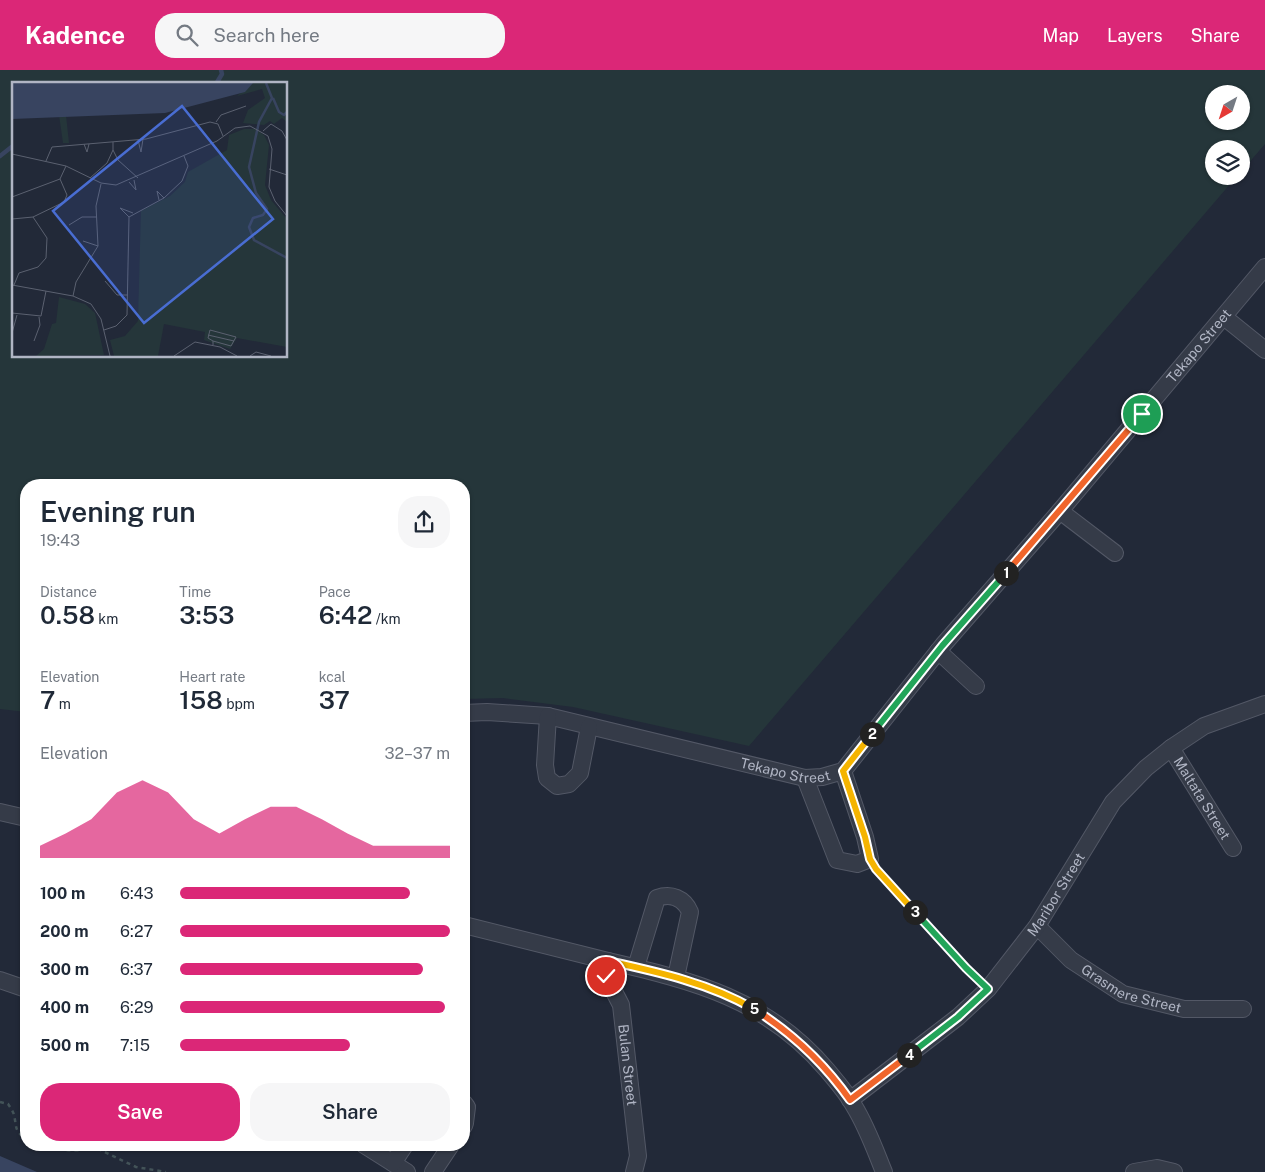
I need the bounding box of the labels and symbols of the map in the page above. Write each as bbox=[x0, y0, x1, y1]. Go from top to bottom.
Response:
inset map bbox=[12, 82, 288, 358]
north arrow bbox=[1205, 85, 1250, 130]
street label: Tekapo Street bbox=[1163, 306, 1234, 386]
pin bbox=[1121, 393, 1163, 435]
pin: 1 bbox=[994, 560, 1018, 586]
pin: 2 bbox=[860, 722, 884, 746]
street label: Maltata Street bbox=[1170, 754, 1234, 842]
street label: Tekapo Street bbox=[739, 755, 832, 786]
street label: Maribor Street bbox=[1024, 850, 1088, 939]
pin: 3 bbox=[902, 900, 928, 924]
pin bbox=[585, 955, 627, 997]
street label: Grasmere Street bbox=[1078, 961, 1183, 1016]
pin: 5 bbox=[742, 996, 766, 1022]
street label: Bulan Street bbox=[615, 1023, 640, 1106]
pin: 4 bbox=[896, 1042, 922, 1068]

